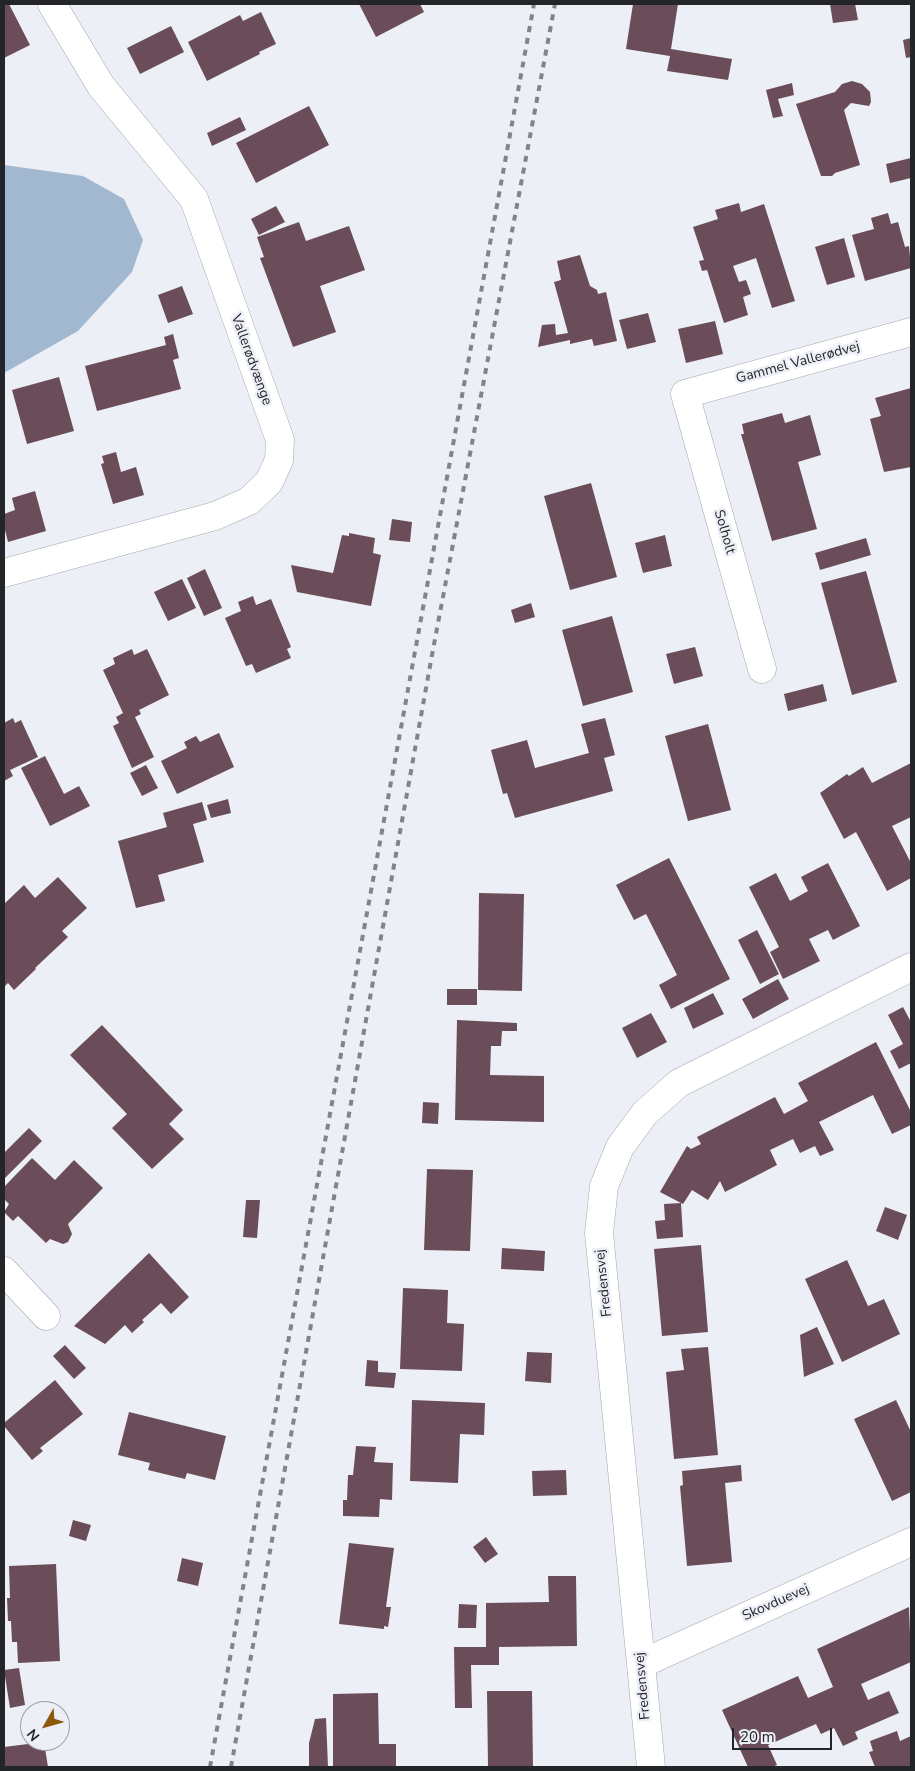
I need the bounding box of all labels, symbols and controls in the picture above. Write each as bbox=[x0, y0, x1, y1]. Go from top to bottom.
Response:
street label: Vallerødvænge bbox=[227, 312, 275, 408]
street label: Gammel Vallerødvej bbox=[734, 338, 862, 388]
street label: Solholt bbox=[710, 508, 738, 556]
street label: Fredensvej bbox=[592, 1248, 616, 1318]
street label: Skovduevej bbox=[740, 1581, 812, 1625]
street label: Fredensvej bbox=[632, 1651, 654, 1721]
north arrow bbox=[20, 1701, 70, 1751]
scale bar bbox=[735, 1718, 835, 1750]
text: N bbox=[23, 1725, 44, 1745]
text: 20 m bbox=[740, 1727, 775, 1747]

